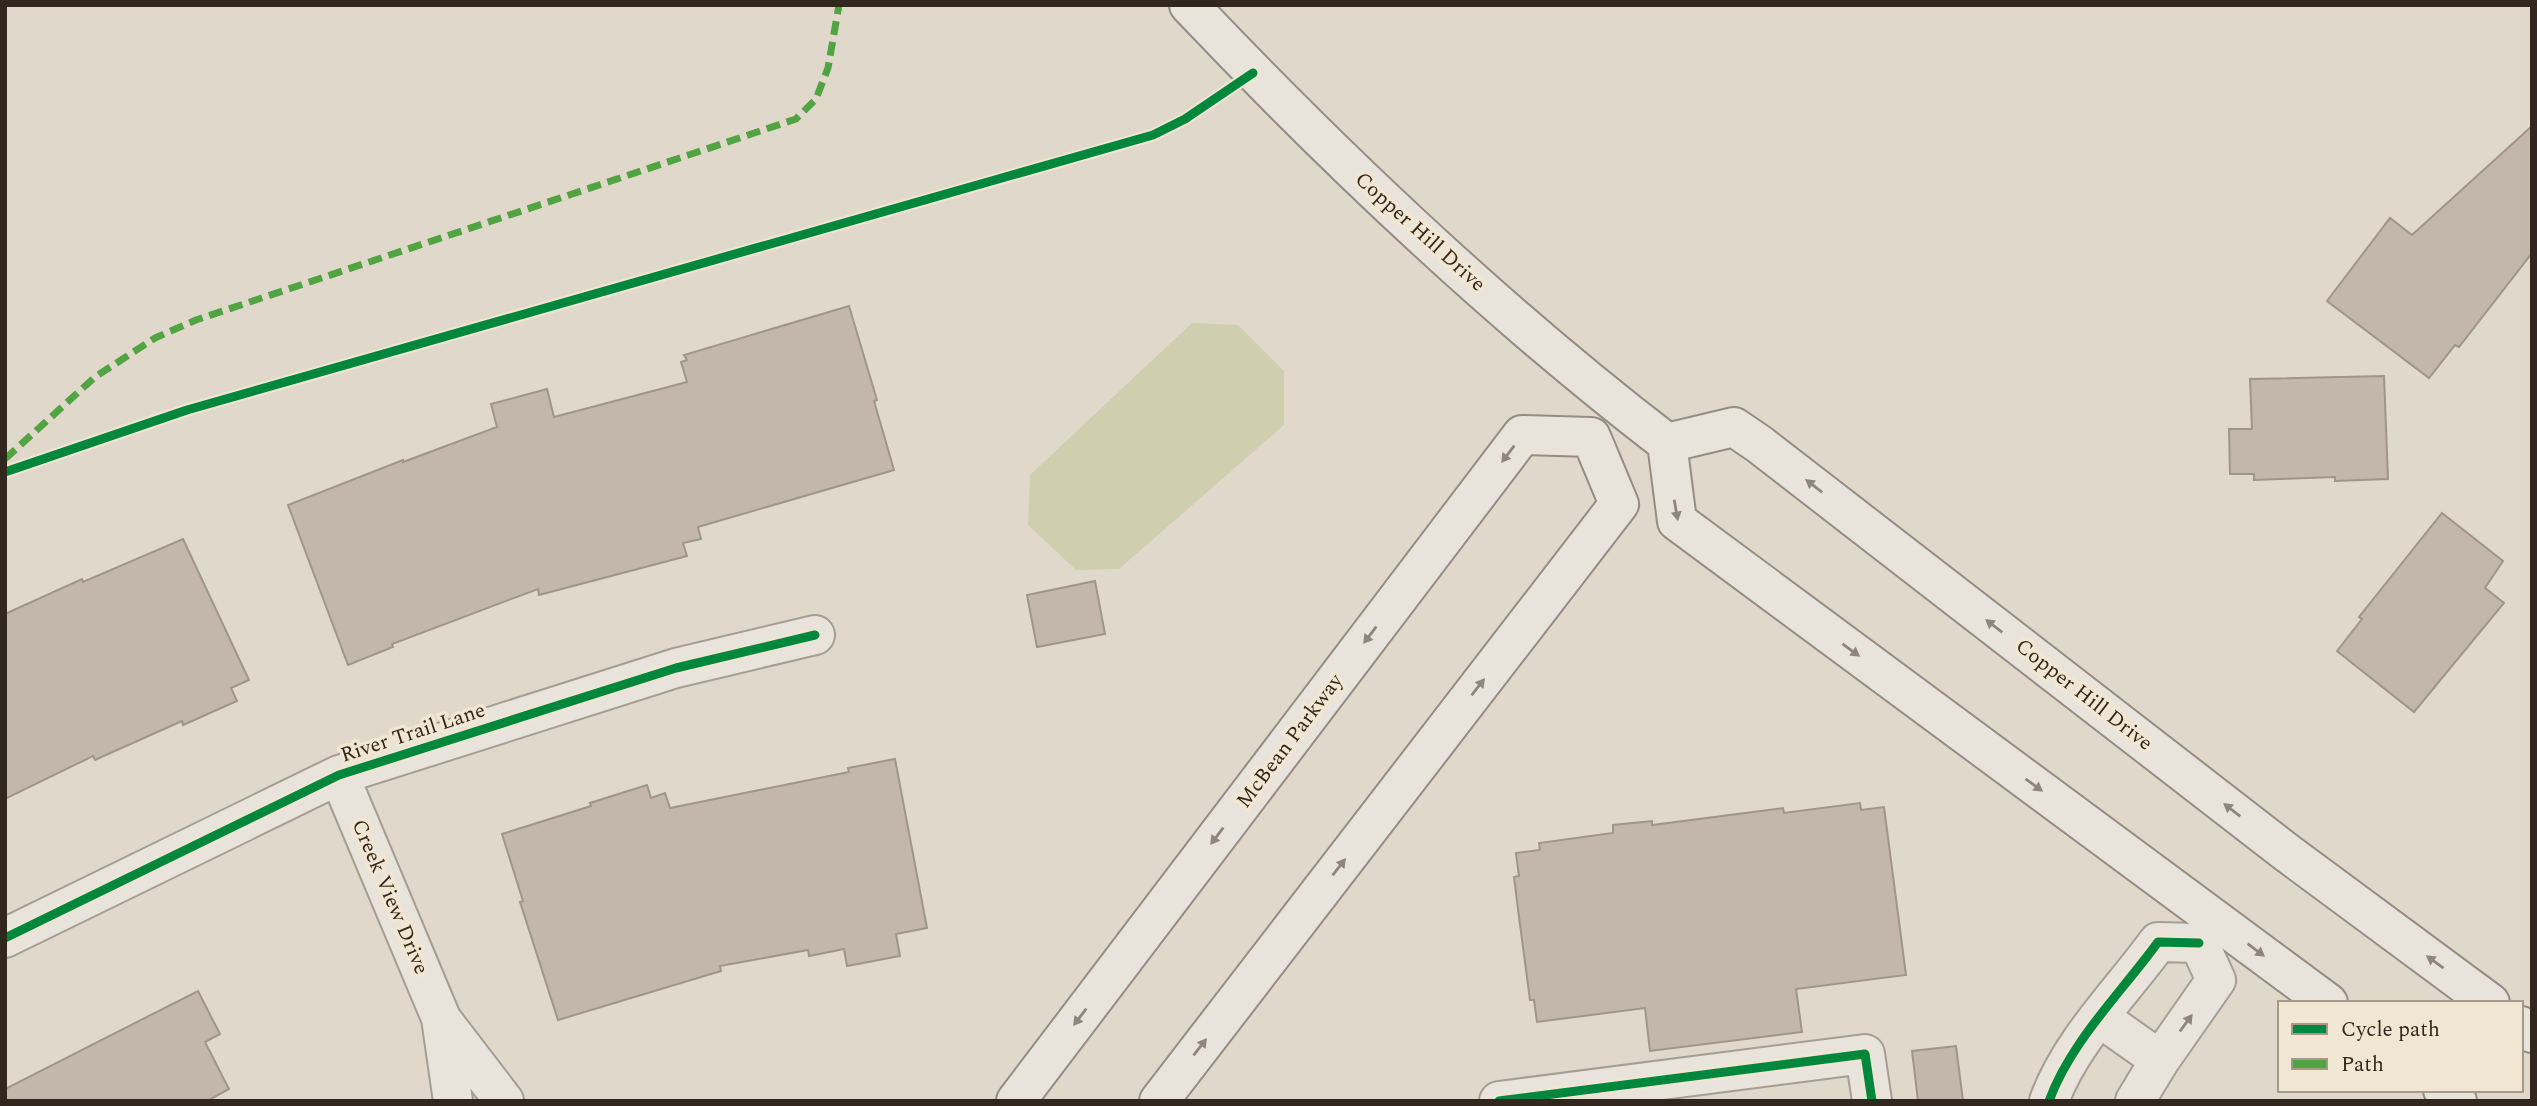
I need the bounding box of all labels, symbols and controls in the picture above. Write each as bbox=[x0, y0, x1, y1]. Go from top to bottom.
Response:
street label: Copper Hill Drive bbox=[1347, 164, 1493, 300]
one-way arrow bbox=[1501, 445, 1515, 463]
one-way arrow bbox=[1805, 480, 1823, 494]
one-way arrow bbox=[1671, 499, 1682, 521]
one-way arrow bbox=[1985, 619, 2003, 633]
one-way arrow bbox=[1363, 626, 1377, 644]
street label: Copper Hill Drive bbox=[2008, 631, 2160, 759]
one-way arrow bbox=[1842, 643, 1860, 657]
street label: McBean Parkway bbox=[1229, 666, 1352, 815]
one-way arrow bbox=[1471, 678, 1486, 696]
street label: River Trail Lane bbox=[336, 695, 490, 771]
one-way arrow bbox=[2025, 778, 2043, 792]
one-way arrow bbox=[2223, 803, 2241, 817]
street label: Creek View Drive bbox=[343, 815, 437, 979]
one-way arrow bbox=[1210, 826, 1225, 844]
one-way arrow bbox=[1332, 858, 1347, 876]
one-way arrow bbox=[2247, 943, 2265, 957]
one-way arrow bbox=[2426, 955, 2445, 969]
legend bbox=[2278, 1001, 2523, 1092]
one-way arrow bbox=[1072, 1007, 1087, 1025]
one-way arrow bbox=[2179, 1014, 2193, 1032]
text: Cycle path bbox=[2341, 1014, 2440, 1046]
one-way arrow bbox=[1193, 1038, 1208, 1056]
text: Path bbox=[2341, 1049, 2384, 1081]

